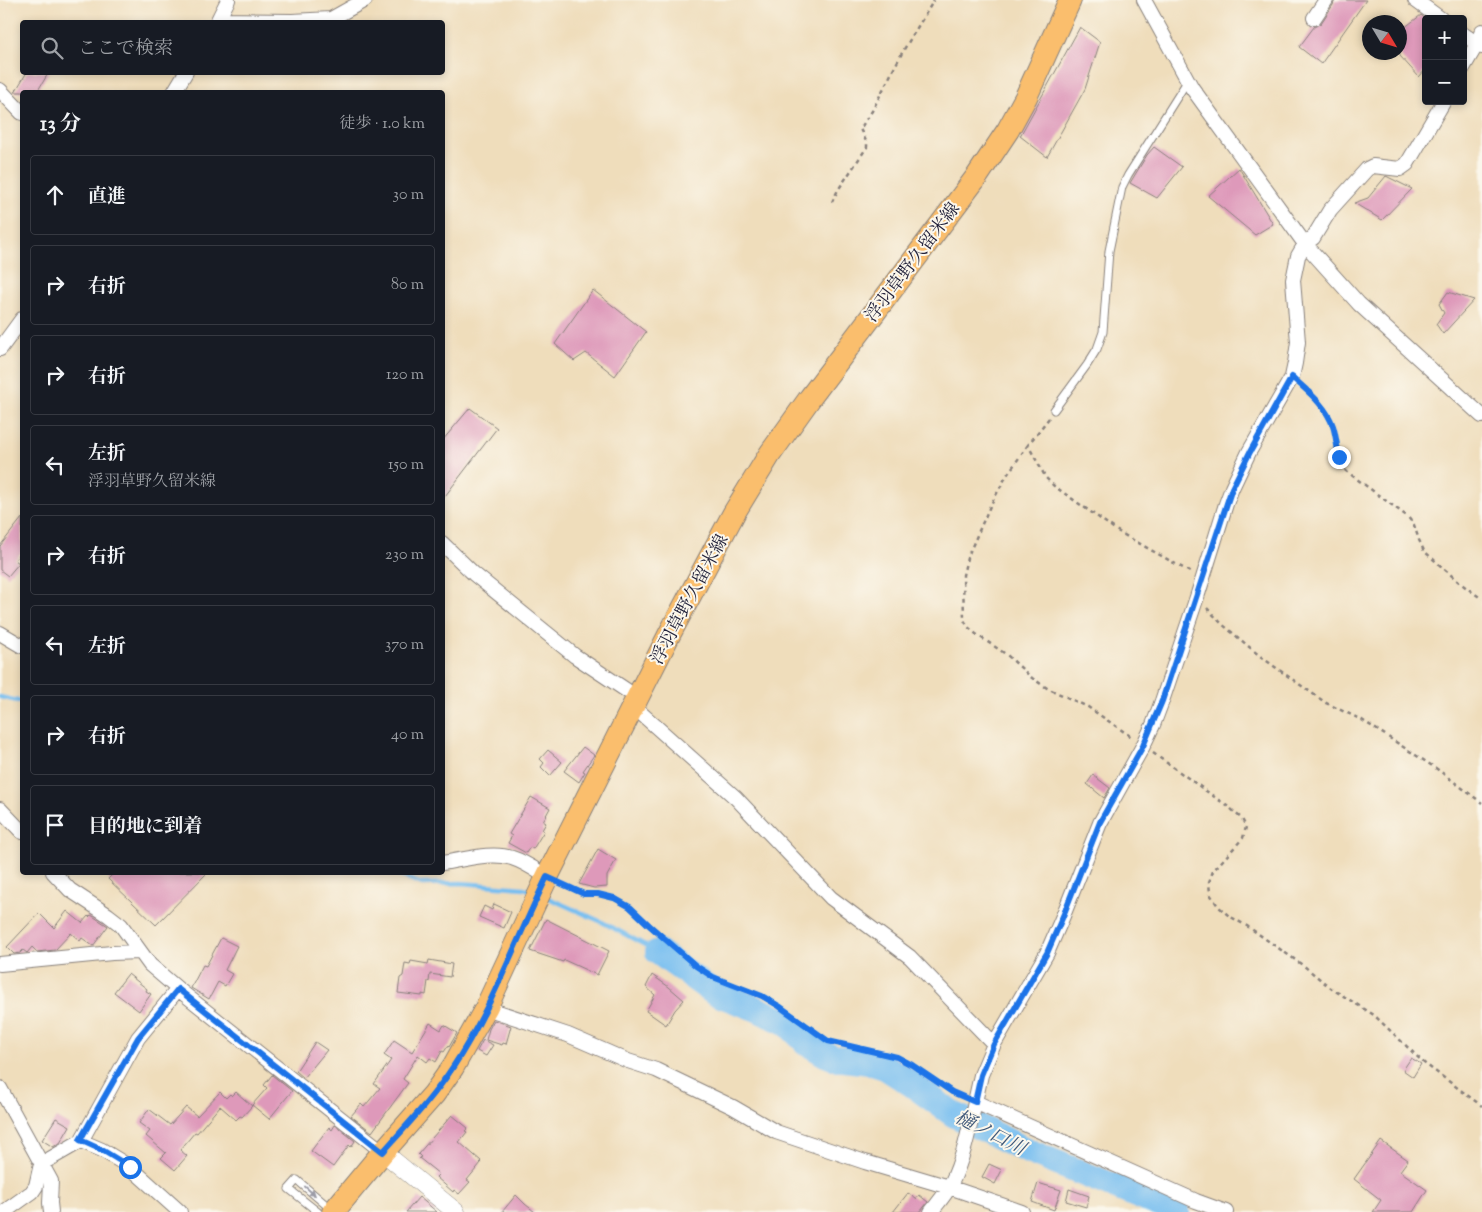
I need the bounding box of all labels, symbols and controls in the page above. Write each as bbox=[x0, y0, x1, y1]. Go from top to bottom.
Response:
north arrow bbox=[1362, 15, 1407, 60]
map controls bbox=[1422, 15, 1467, 105]
button: + bbox=[1422, 15, 1467, 60]
search box bbox=[20, 20, 445, 75]
icon: search bbox=[38, 34, 66, 62]
text: ここで検索 bbox=[78, 36, 173, 63]
button: − bbox=[1422, 60, 1467, 105]
text: 13 分 bbox=[40, 110, 81, 140]
text: 徒歩 · 1.0 km bbox=[339, 113, 425, 136]
icon: ahead bbox=[41, 181, 69, 209]
text: 直進 bbox=[88, 184, 126, 211]
text: 30 m bbox=[393, 184, 424, 207]
street label: 浮羽草野久留米線 bbox=[860, 198, 967, 329]
icon: right bbox=[41, 271, 69, 299]
text: 右折 bbox=[88, 274, 126, 301]
text: 80 m bbox=[391, 274, 424, 297]
icon: right bbox=[41, 361, 69, 389]
text: 右折 bbox=[88, 364, 126, 391]
text: 120 m bbox=[386, 364, 424, 387]
text: 左折 bbox=[88, 441, 126, 468]
route end bbox=[1328, 446, 1351, 469]
icon: left bbox=[41, 451, 69, 479]
text: 150 m bbox=[388, 454, 424, 477]
text: 浮羽草野久留米線 bbox=[88, 471, 216, 494]
street label: 浮羽草野久留米線 bbox=[645, 530, 736, 670]
icon: right bbox=[41, 541, 69, 569]
text: 右折 bbox=[88, 544, 126, 571]
text: 230 m bbox=[385, 544, 424, 567]
icon: left bbox=[41, 631, 69, 659]
text: 左折 bbox=[88, 634, 126, 661]
text: 370 m bbox=[385, 634, 424, 657]
icon: right bbox=[41, 721, 69, 749]
text: 右折 bbox=[88, 724, 126, 751]
text: 40 m bbox=[391, 724, 424, 747]
icon: arrive bbox=[41, 811, 69, 839]
text: 目的地に到着 bbox=[88, 814, 202, 841]
water label: 樋ノ口川 bbox=[950, 1105, 1032, 1164]
route start bbox=[119, 1156, 142, 1179]
one-way arrow bbox=[303, 1186, 316, 1197]

